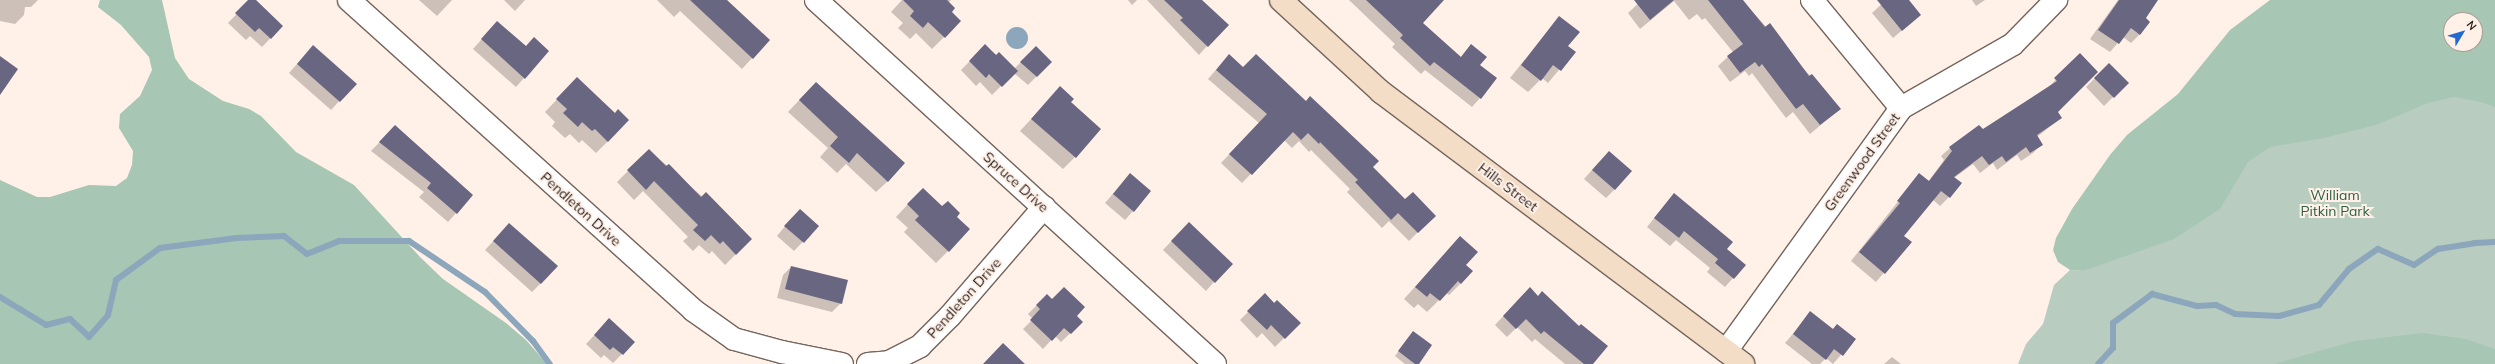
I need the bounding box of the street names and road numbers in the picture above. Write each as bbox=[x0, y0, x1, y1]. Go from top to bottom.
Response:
street label: Greenwood Street bbox=[1821, 110, 1903, 214]
street label: Spruce Drive bbox=[980, 148, 1052, 216]
street label: Hills Street bbox=[1475, 159, 1541, 215]
street label: Pendleton Drive bbox=[537, 168, 625, 250]
street label: Pendleton Drive bbox=[923, 254, 1005, 342]

